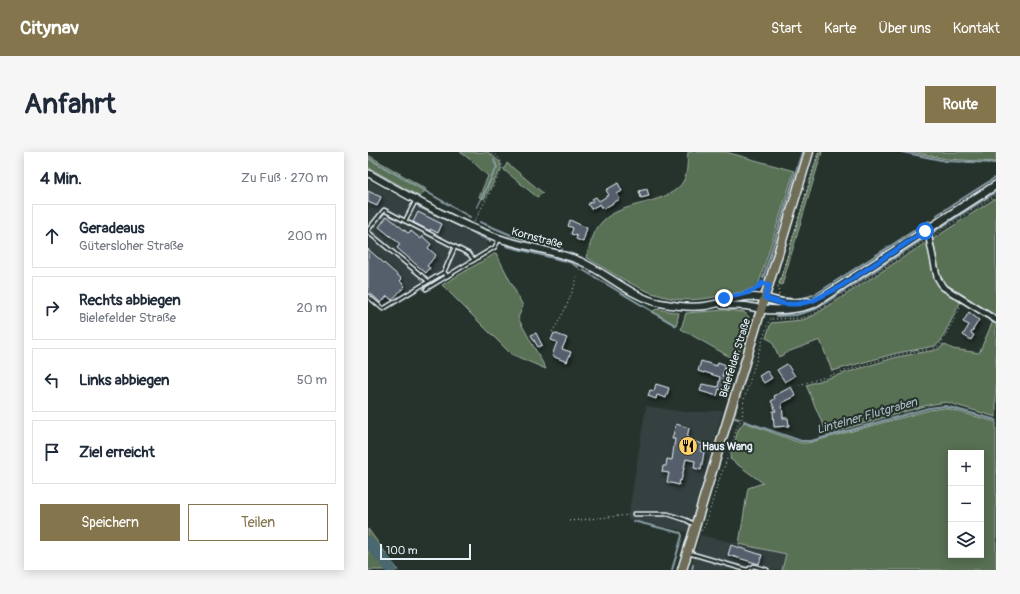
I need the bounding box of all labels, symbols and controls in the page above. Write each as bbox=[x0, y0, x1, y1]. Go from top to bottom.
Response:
text: Citynav bbox=[20, 16, 79, 40]
text: Start bbox=[771, 20, 802, 37]
text: Karte bbox=[824, 20, 856, 37]
text: Über uns bbox=[878, 20, 931, 37]
text: Kontakt bbox=[953, 20, 1000, 37]
button: Route bbox=[925, 86, 996, 123]
text: Anfahrt bbox=[24, 87, 116, 122]
text: 4 Min. bbox=[40, 168, 82, 189]
text: Zu Fuß · 270 m bbox=[241, 170, 328, 186]
text: Geradeaus bbox=[79, 219, 145, 238]
route start bbox=[916, 222, 934, 240]
icon: ahead bbox=[41, 225, 63, 247]
street label: Kornstraße bbox=[510, 225, 564, 251]
text: 200 m bbox=[288, 228, 327, 244]
text: Gütersloher Straße bbox=[79, 238, 184, 254]
route end bbox=[715, 289, 733, 307]
text: Rechts abbiegen bbox=[79, 291, 181, 310]
icon: right bbox=[41, 297, 63, 319]
text: 20 m bbox=[296, 300, 327, 316]
text: Bielefelder Straße bbox=[79, 310, 176, 326]
street label: Bielefelder Straße bbox=[717, 316, 753, 399]
icon: left bbox=[41, 369, 63, 391]
text: Links abbiegen bbox=[79, 371, 170, 390]
text: 50 m bbox=[297, 372, 327, 388]
water label: Lintelner Flutgraben bbox=[815, 394, 920, 438]
restaurant icon: Haus Wang bbox=[677, 435, 699, 457]
place label: Haus Wang bbox=[702, 440, 753, 453]
icon: arrive bbox=[41, 441, 63, 463]
text: Ziel erreicht bbox=[79, 443, 155, 462]
map controls bbox=[948, 450, 984, 558]
button: + bbox=[948, 450, 984, 486]
button: − bbox=[948, 486, 984, 522]
button: Speichern bbox=[40, 504, 180, 541]
button: Teilen bbox=[188, 504, 328, 541]
button: layers bbox=[948, 522, 984, 558]
scale bar bbox=[380, 542, 471, 561]
text: 100 m bbox=[386, 544, 417, 557]

